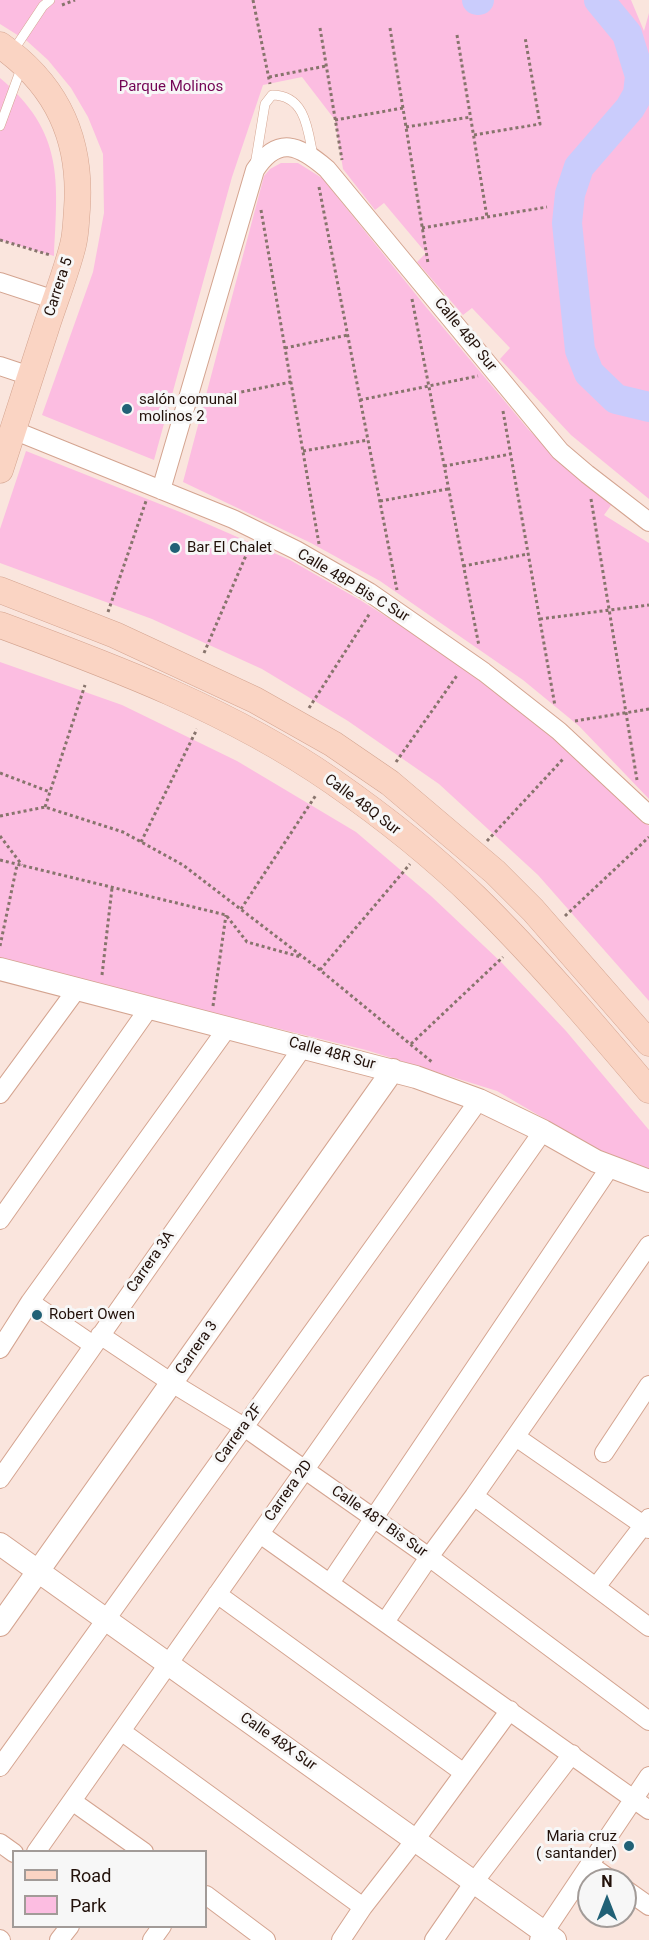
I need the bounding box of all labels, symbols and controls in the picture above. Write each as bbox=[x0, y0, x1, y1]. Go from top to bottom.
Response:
park label: Parque Molinos bbox=[119, 78, 223, 96]
street label: Carrera 5 bbox=[41, 255, 77, 319]
street label: Calle 48P Sur bbox=[430, 295, 500, 375]
place label: salón comunal molinos 2 bbox=[139, 391, 237, 426]
marker: salón comunal molinos 2 bbox=[120, 402, 134, 416]
place label: Bar El Chalet bbox=[187, 539, 272, 557]
marker: Bar El Chalet bbox=[168, 541, 182, 555]
street label: Calle 48P Bis C Sur bbox=[294, 546, 412, 626]
street label: Calle 48Q Sur bbox=[321, 771, 403, 839]
street label: Calle 48R Sur bbox=[287, 1034, 377, 1074]
street label: Carrera 3A bbox=[123, 1228, 179, 1296]
place label: Robert Owen bbox=[49, 1306, 135, 1324]
marker: Robert Owen bbox=[30, 1308, 44, 1322]
street label: Carrera 3 bbox=[172, 1318, 222, 1378]
street label: Carrera 2F bbox=[211, 1401, 267, 1467]
street label: Carrera 2D bbox=[261, 1457, 317, 1525]
street label: Calle 48T Bis Sur bbox=[327, 1482, 431, 1562]
street label: Calle 48X Sur bbox=[236, 1709, 320, 1775]
place label: Maria cruz ( santander) bbox=[536, 1828, 617, 1863]
marker: Maria cruz ( santander) bbox=[622, 1839, 636, 1853]
legend bbox=[12, 1850, 207, 1928]
text: Road bbox=[70, 1865, 111, 1886]
north arrow bbox=[577, 1868, 637, 1928]
text: N bbox=[601, 1872, 613, 1891]
text: Park bbox=[70, 1895, 106, 1916]

